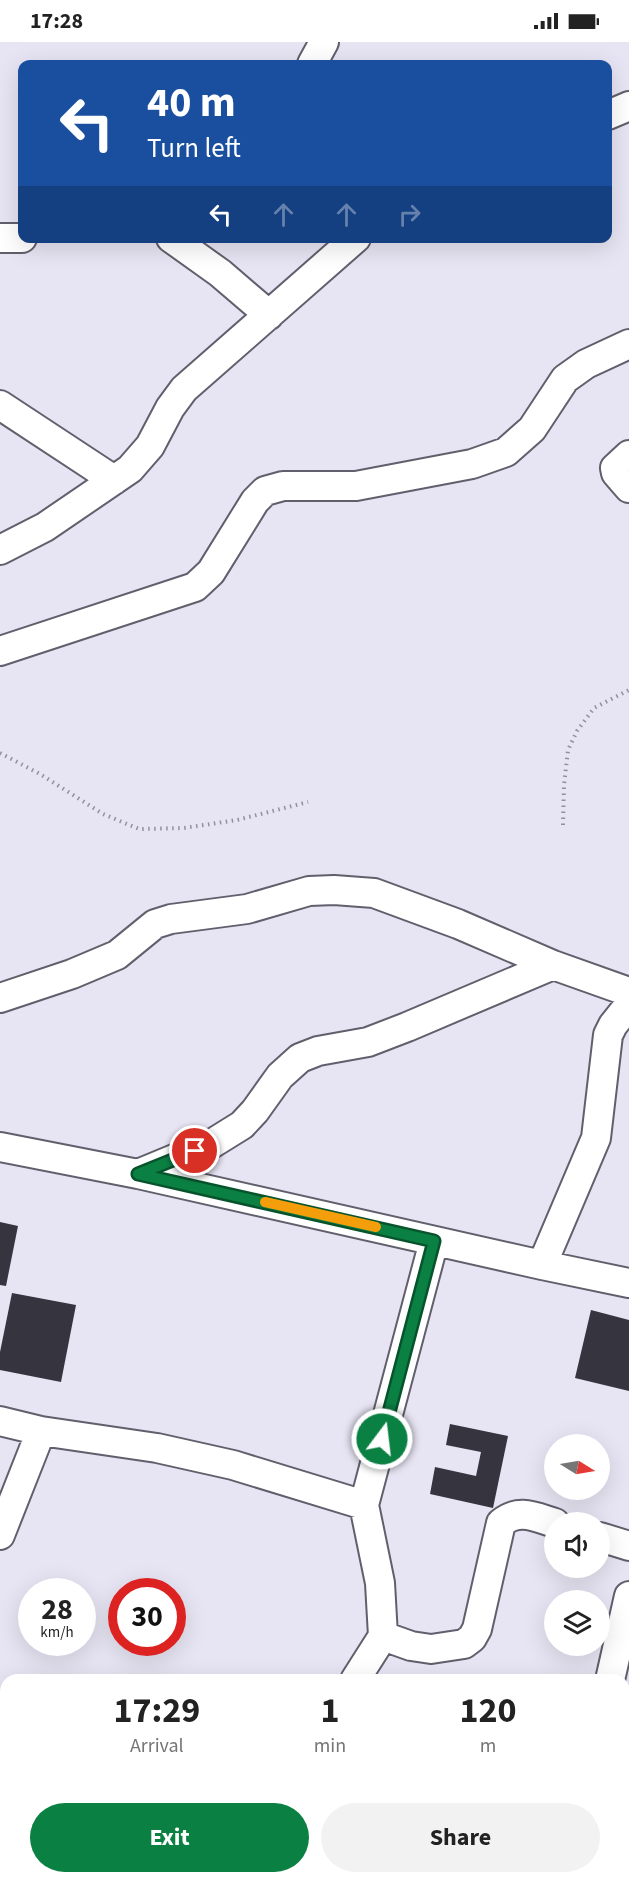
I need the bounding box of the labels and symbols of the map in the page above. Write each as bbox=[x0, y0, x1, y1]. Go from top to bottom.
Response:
pin bbox=[169, 1125, 220, 1176]
position arrow bbox=[350, 1407, 414, 1471]
north arrow bbox=[544, 1434, 610, 1500]
speed limit sign: 30 bbox=[108, 1578, 186, 1656]

